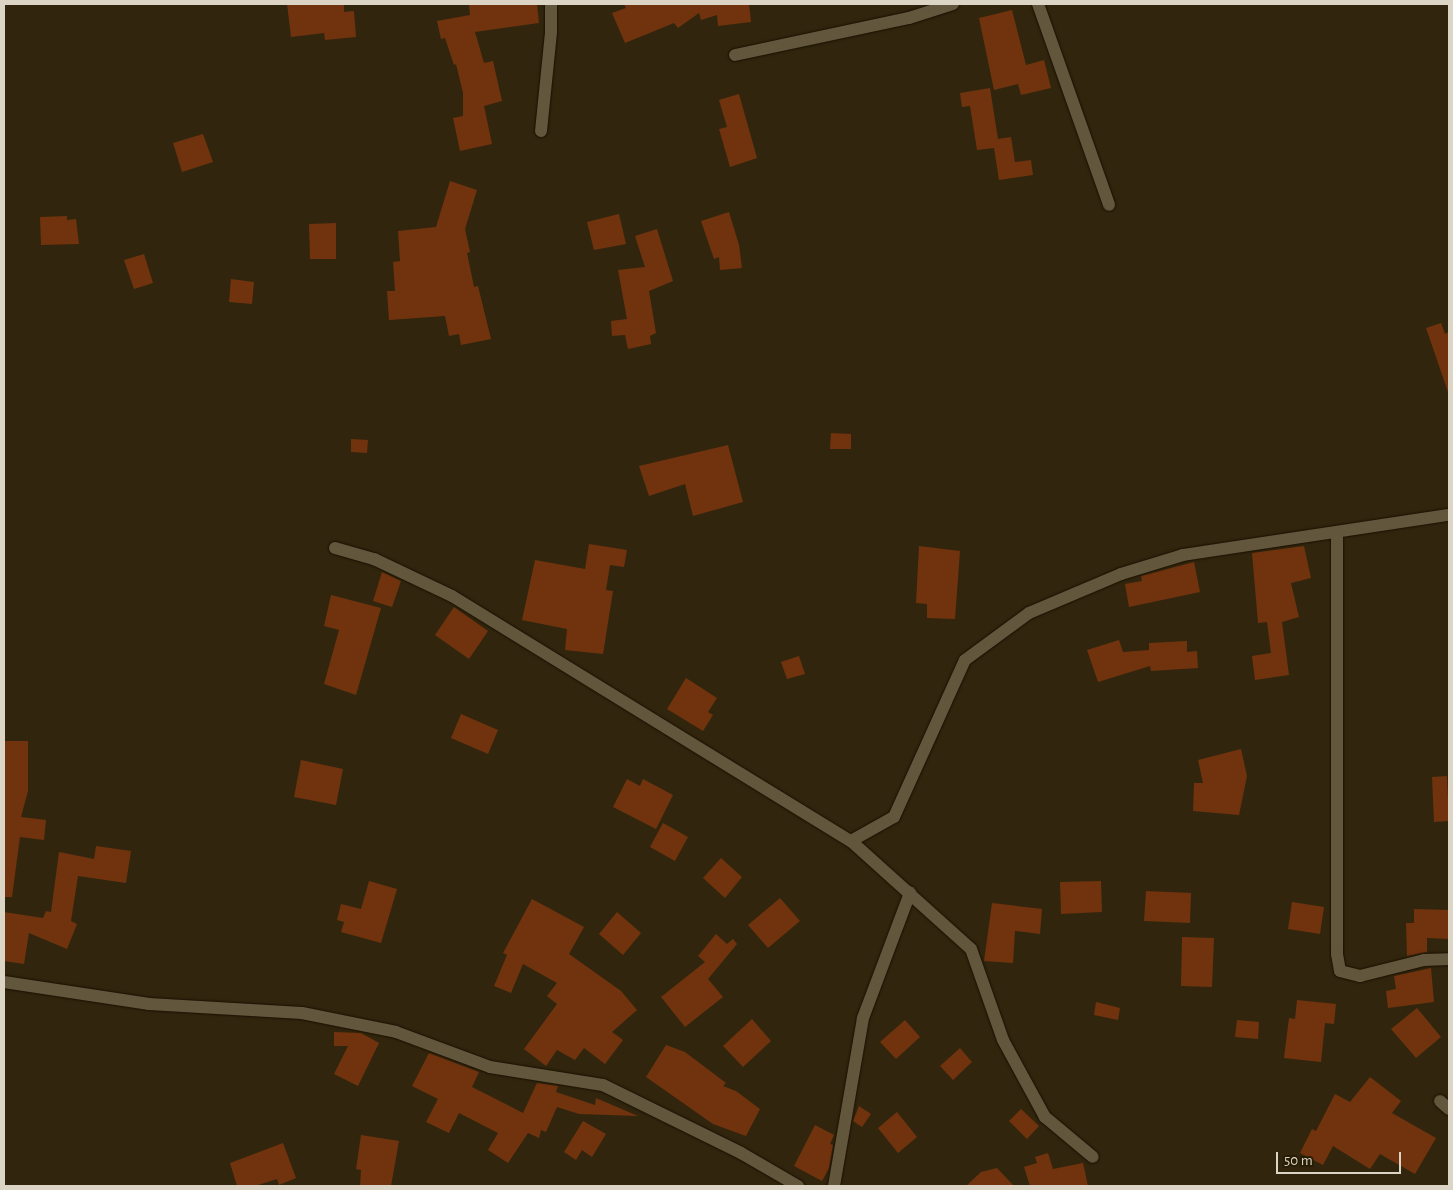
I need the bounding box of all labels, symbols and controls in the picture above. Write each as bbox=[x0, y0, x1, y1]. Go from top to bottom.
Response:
scale bar bbox=[1278, 1142, 1403, 1174]
text: 50 m bbox=[1284, 1153, 1313, 1168]

